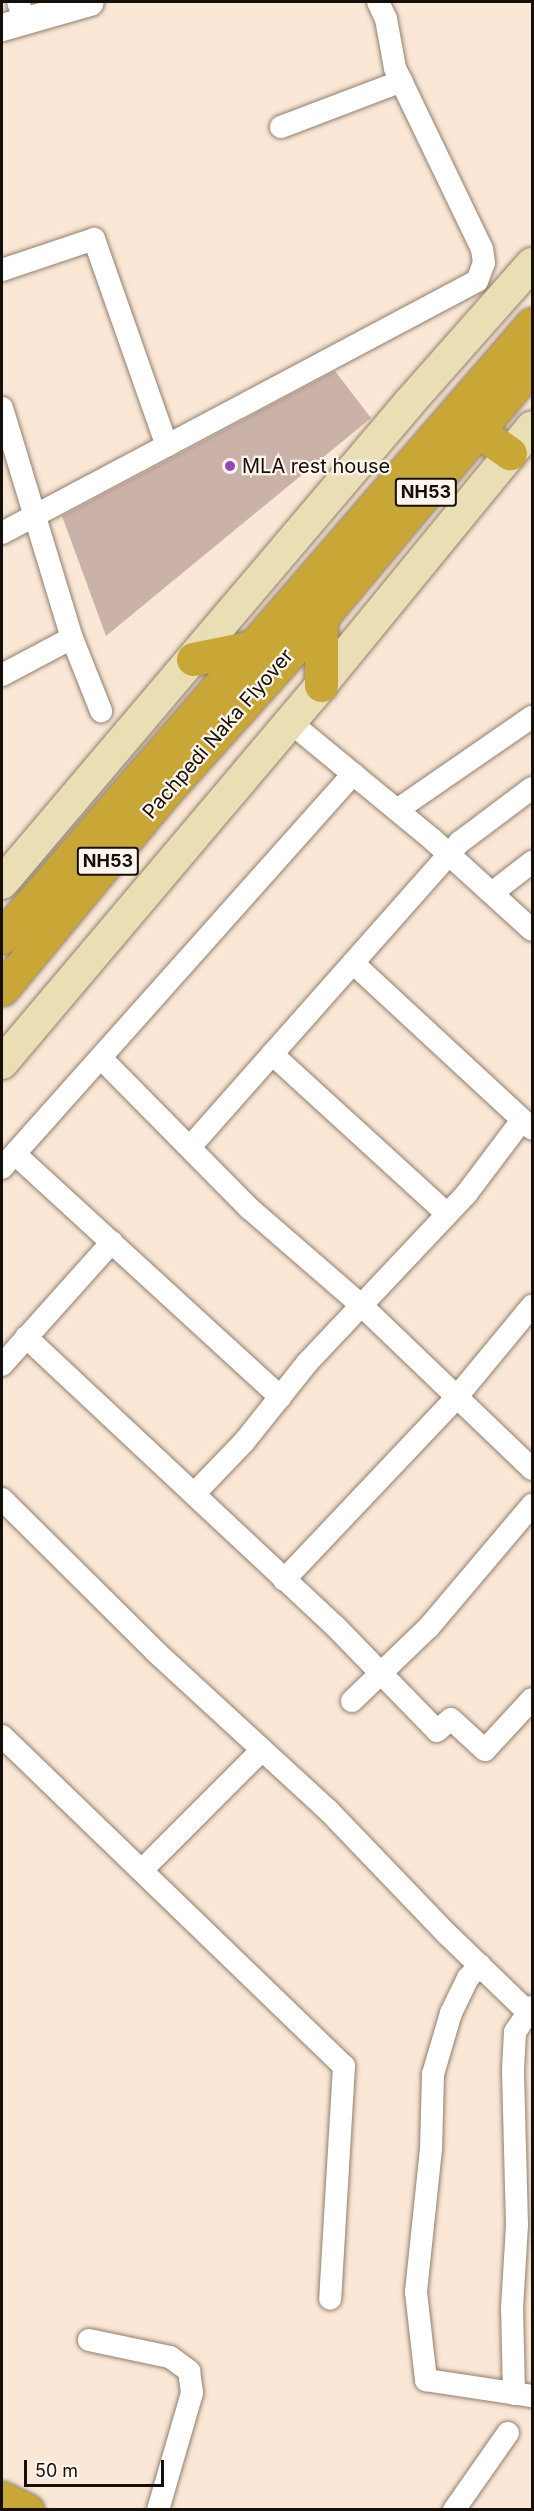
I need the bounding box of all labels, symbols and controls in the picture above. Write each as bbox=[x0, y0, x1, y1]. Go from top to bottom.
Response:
place label: MLA rest house bbox=[242, 454, 390, 478]
marker: MLA rest house bbox=[223, 459, 237, 473]
road number: NH53 bbox=[394, 477, 458, 507]
street label: Pachpedi Naka Flyover bbox=[138, 644, 298, 824]
road number: NH53 bbox=[76, 846, 140, 876]
scale bar bbox=[27, 2448, 166, 2486]
text: 50 m bbox=[35, 2460, 78, 2481]

